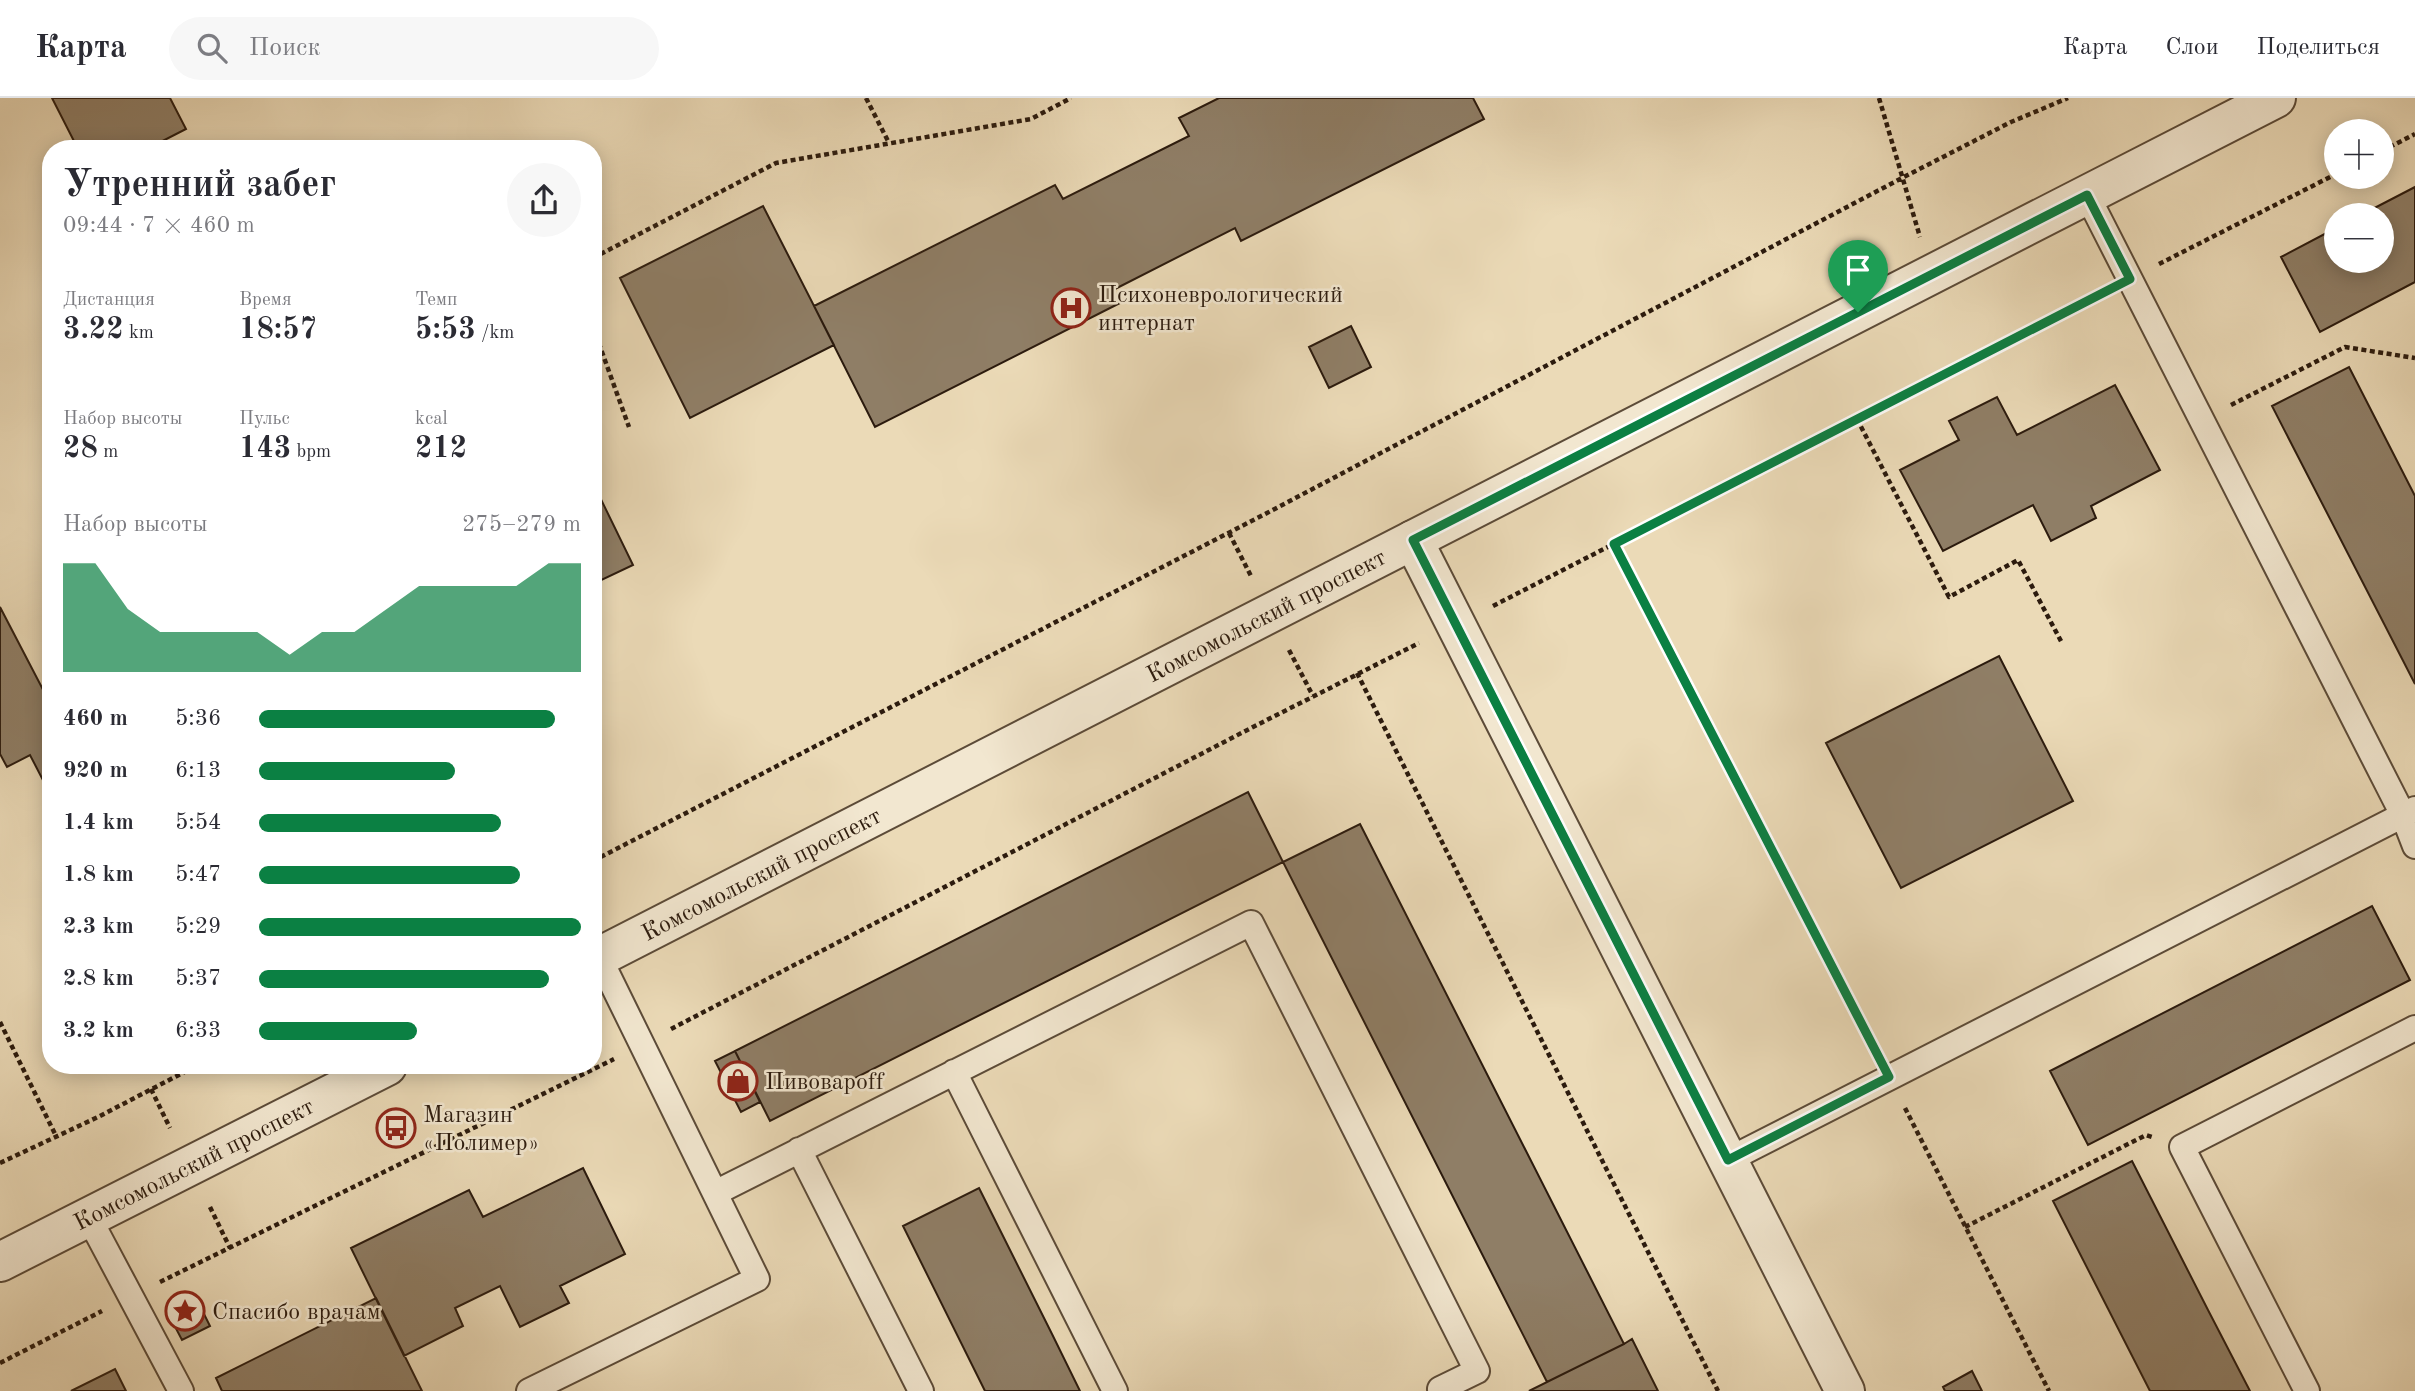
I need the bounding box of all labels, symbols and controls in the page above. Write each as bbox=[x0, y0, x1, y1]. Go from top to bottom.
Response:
search box bbox=[169, 17, 659, 80]
icon: search bbox=[193, 29, 231, 67]
text: Карта bbox=[35, 32, 127, 65]
text: Поиск bbox=[249, 35, 321, 61]
text: Карта bbox=[2063, 36, 2128, 60]
text: Слои bbox=[2166, 36, 2219, 60]
text: Поделиться bbox=[2257, 36, 2380, 60]
map controls bbox=[2324, 119, 2394, 273]
button: + bbox=[2324, 119, 2394, 189]
button: share bbox=[507, 163, 581, 237]
text: Утренний забег bbox=[63, 167, 336, 205]
button: − bbox=[2324, 203, 2394, 273]
text: 09:44 · 7 × 460 m bbox=[63, 214, 255, 237]
pin bbox=[1828, 240, 1888, 312]
icon: arrive bbox=[1839, 251, 1877, 289]
place label: Психоневрологический интернат bbox=[1098, 284, 1343, 336]
hospital icon: Психоневрологический интернат bbox=[1050, 287, 1092, 329]
text: Дистанция bbox=[63, 291, 155, 310]
text: Время bbox=[239, 291, 292, 310]
text: Темп bbox=[415, 291, 457, 310]
text: 3.22 bbox=[63, 315, 124, 345]
text: 18:57 bbox=[239, 315, 317, 345]
text: 5:53 bbox=[415, 315, 476, 345]
text: km bbox=[124, 324, 154, 343]
text: /km bbox=[476, 324, 514, 343]
text: Набор высоты bbox=[63, 410, 182, 429]
text: Пульс bbox=[239, 410, 290, 429]
text: kcal bbox=[415, 410, 448, 429]
text: 28 bbox=[63, 434, 98, 464]
text: 143 bbox=[239, 434, 291, 464]
text: 212 bbox=[415, 434, 467, 464]
text: m bbox=[98, 443, 118, 462]
text: bpm bbox=[291, 443, 331, 462]
text: Набор высоты bbox=[63, 513, 207, 536]
text: 275–279 m bbox=[462, 513, 581, 536]
street label: Комсомольский проспект bbox=[1143, 546, 1390, 688]
text: 460 m bbox=[63, 707, 128, 730]
text: 5:36 bbox=[175, 707, 221, 730]
text: 920 m bbox=[63, 759, 128, 782]
text: 6:13 bbox=[175, 759, 221, 782]
street label: Комсомольский проспект bbox=[639, 804, 886, 947]
text: 1.4 km bbox=[63, 811, 134, 834]
text: 5:54 bbox=[175, 811, 221, 834]
text: 1.8 km bbox=[63, 863, 134, 886]
text: 5:47 bbox=[175, 863, 221, 886]
text: 2.3 km bbox=[63, 915, 134, 938]
text: 5:29 bbox=[175, 915, 221, 938]
text: 2.8 km bbox=[63, 967, 134, 990]
text: 5:37 bbox=[175, 967, 221, 990]
text: 3.2 km bbox=[63, 1019, 134, 1042]
text: 6:33 bbox=[175, 1019, 221, 1042]
shop icon: Пивовароff bbox=[717, 1060, 759, 1102]
place label: Пивовароff bbox=[765, 1071, 885, 1095]
street label: Комсомольский проспект bbox=[71, 1095, 318, 1236]
place label: Магазин «Полимер» bbox=[423, 1104, 539, 1156]
bus stop icon: Магазин «Полимер» bbox=[375, 1107, 417, 1149]
place icon: Спасибо врачам bbox=[164, 1290, 206, 1332]
place label: Спасибо врачам bbox=[212, 1301, 380, 1325]

